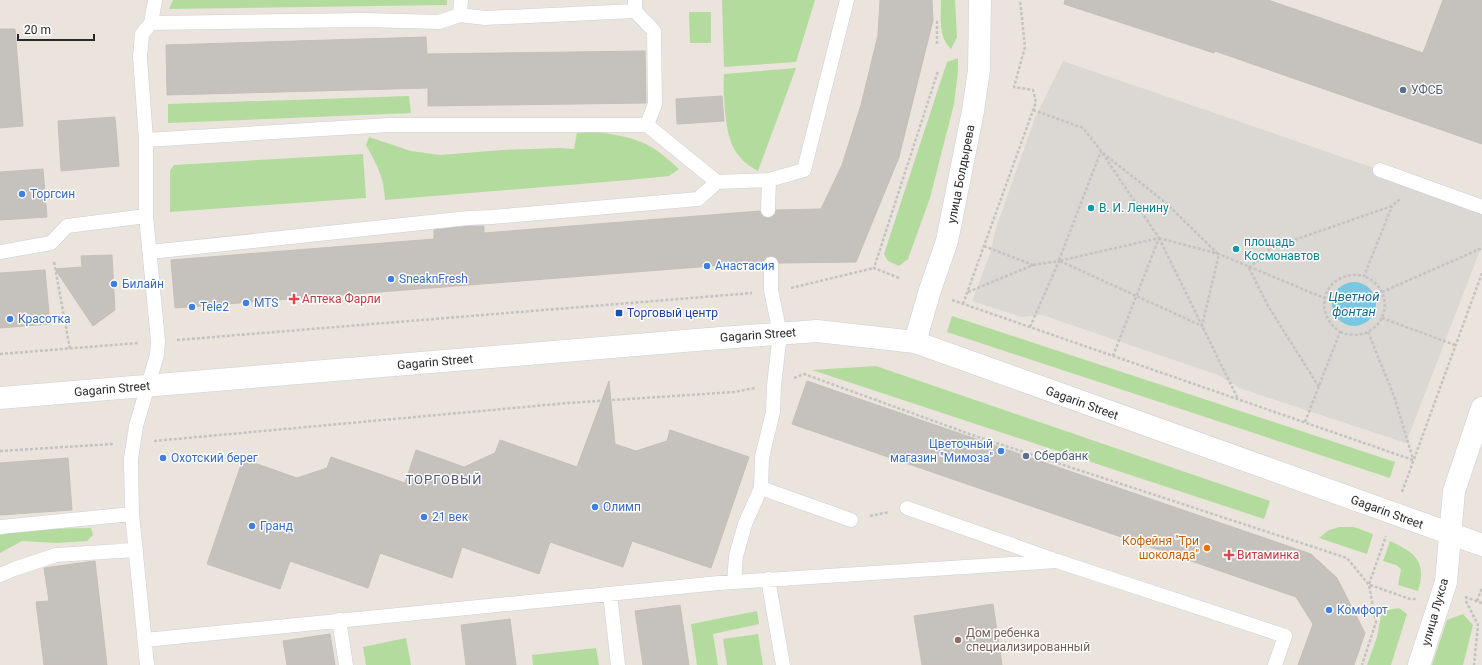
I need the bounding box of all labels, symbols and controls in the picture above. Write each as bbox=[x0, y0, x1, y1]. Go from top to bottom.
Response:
scale bar bbox=[18, 16, 94, 42]
text: 20 m bbox=[24, 23, 51, 37]
place label: УФСБ bbox=[1411, 83, 1444, 97]
marker: УФСБ bbox=[1398, 85, 1408, 95]
street label: улица Болдырева bbox=[945, 123, 977, 225]
place label: Торгсин bbox=[30, 187, 75, 201]
marker: Торгсин bbox=[17, 189, 27, 199]
place label: В. И. Ленину bbox=[1099, 201, 1169, 215]
marker: В. И. Ленину bbox=[1086, 203, 1096, 213]
place label: площадь Космонавтов bbox=[1244, 235, 1320, 263]
marker: площадь Космонавтов bbox=[1231, 244, 1241, 254]
place label: Анастасия bbox=[715, 259, 775, 273]
marker: Анастасия bbox=[702, 261, 712, 271]
place label: SneaknFresh bbox=[399, 272, 468, 286]
marker: SneaknFresh bbox=[386, 274, 396, 284]
place label: Билайн bbox=[122, 277, 164, 291]
marker: Билайн bbox=[109, 279, 119, 289]
water label: Цветной фонтан bbox=[1329, 289, 1379, 319]
place label: Аптека Фарли bbox=[302, 292, 381, 306]
marker: Аптека Фарли bbox=[289, 294, 299, 304]
place label: MTS bbox=[254, 296, 279, 310]
marker: MTS bbox=[241, 298, 251, 308]
place label: Tele2 bbox=[200, 300, 229, 314]
marker: Tele2 bbox=[187, 302, 197, 312]
place label: Торговый центр bbox=[627, 306, 718, 320]
marker: Торговый центр bbox=[614, 308, 624, 318]
place label: Красотка bbox=[18, 312, 71, 326]
marker: Красотка bbox=[5, 314, 15, 324]
street label: Gagarin Street bbox=[719, 325, 797, 345]
street label: Gagarin Street bbox=[396, 352, 474, 372]
street label: Gagarin Street bbox=[73, 379, 151, 399]
street label: Gagarin Street bbox=[1044, 383, 1120, 423]
place label: Цветочный магазин "Мимоза" bbox=[890, 437, 993, 465]
marker: Цветочный магазин "Мимоза" bbox=[996, 446, 1006, 456]
place label: Сбербанк bbox=[1034, 449, 1089, 463]
place label: Охотский берег bbox=[171, 451, 258, 465]
marker: Сбербанк bbox=[1021, 451, 1031, 461]
marker: Охотский берег bbox=[158, 453, 168, 463]
district label: ТОРГОВЫЙ bbox=[405, 472, 483, 487]
street label: Gagarin Street bbox=[1349, 492, 1425, 532]
place label: Олимп bbox=[603, 500, 641, 514]
marker: Олимп bbox=[590, 502, 600, 512]
place label: 21 век bbox=[432, 510, 469, 524]
marker: 21 век bbox=[419, 512, 429, 522]
place label: Гранд bbox=[260, 519, 293, 533]
marker: Гранд bbox=[247, 521, 257, 531]
place label: Кофейня "Три шоколада" bbox=[1122, 534, 1199, 562]
marker: Кофейня "Три шоколада" bbox=[1202, 543, 1212, 553]
place label: Витаминка bbox=[1237, 548, 1299, 562]
marker: Витаминка bbox=[1224, 550, 1234, 560]
street label: улица Лукса bbox=[1419, 577, 1451, 647]
place label: Комфорт bbox=[1337, 603, 1388, 617]
marker: Комфорт bbox=[1324, 605, 1334, 615]
place label: Дом ребенка специализированный bbox=[966, 626, 1090, 654]
marker: Дом ребенка специализированный bbox=[953, 635, 963, 645]

